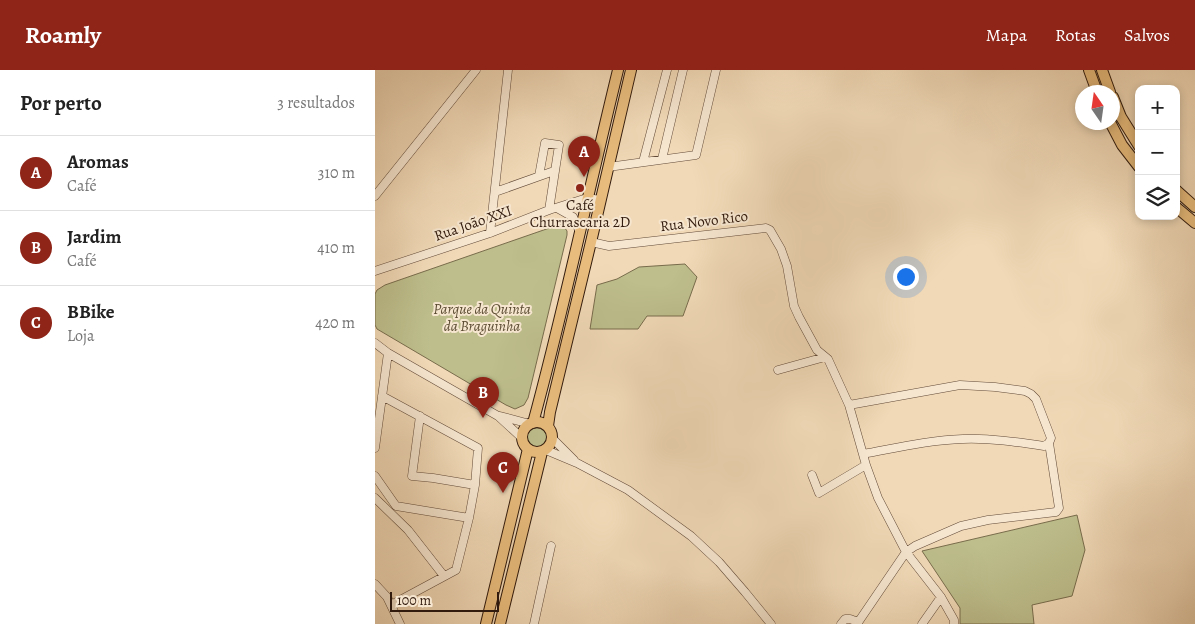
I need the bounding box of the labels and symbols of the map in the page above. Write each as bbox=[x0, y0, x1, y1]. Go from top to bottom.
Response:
north arrow bbox=[1075, 85, 1120, 130]
pin: A bbox=[568, 136, 600, 177]
marker: Café Churrascaria 2D bbox=[574, 182, 586, 194]
place label: Café Churrascaria 2D bbox=[530, 195, 630, 232]
street label: Rua João XXI bbox=[431, 200, 515, 246]
street label: Rua Novo Rico bbox=[659, 206, 749, 236]
your location bbox=[893, 264, 919, 290]
park label: Parque da Quinta da Braguinha bbox=[433, 299, 531, 336]
pin: B bbox=[467, 377, 499, 418]
pin: C bbox=[487, 452, 519, 493]
scale bar bbox=[390, 589, 499, 612]

